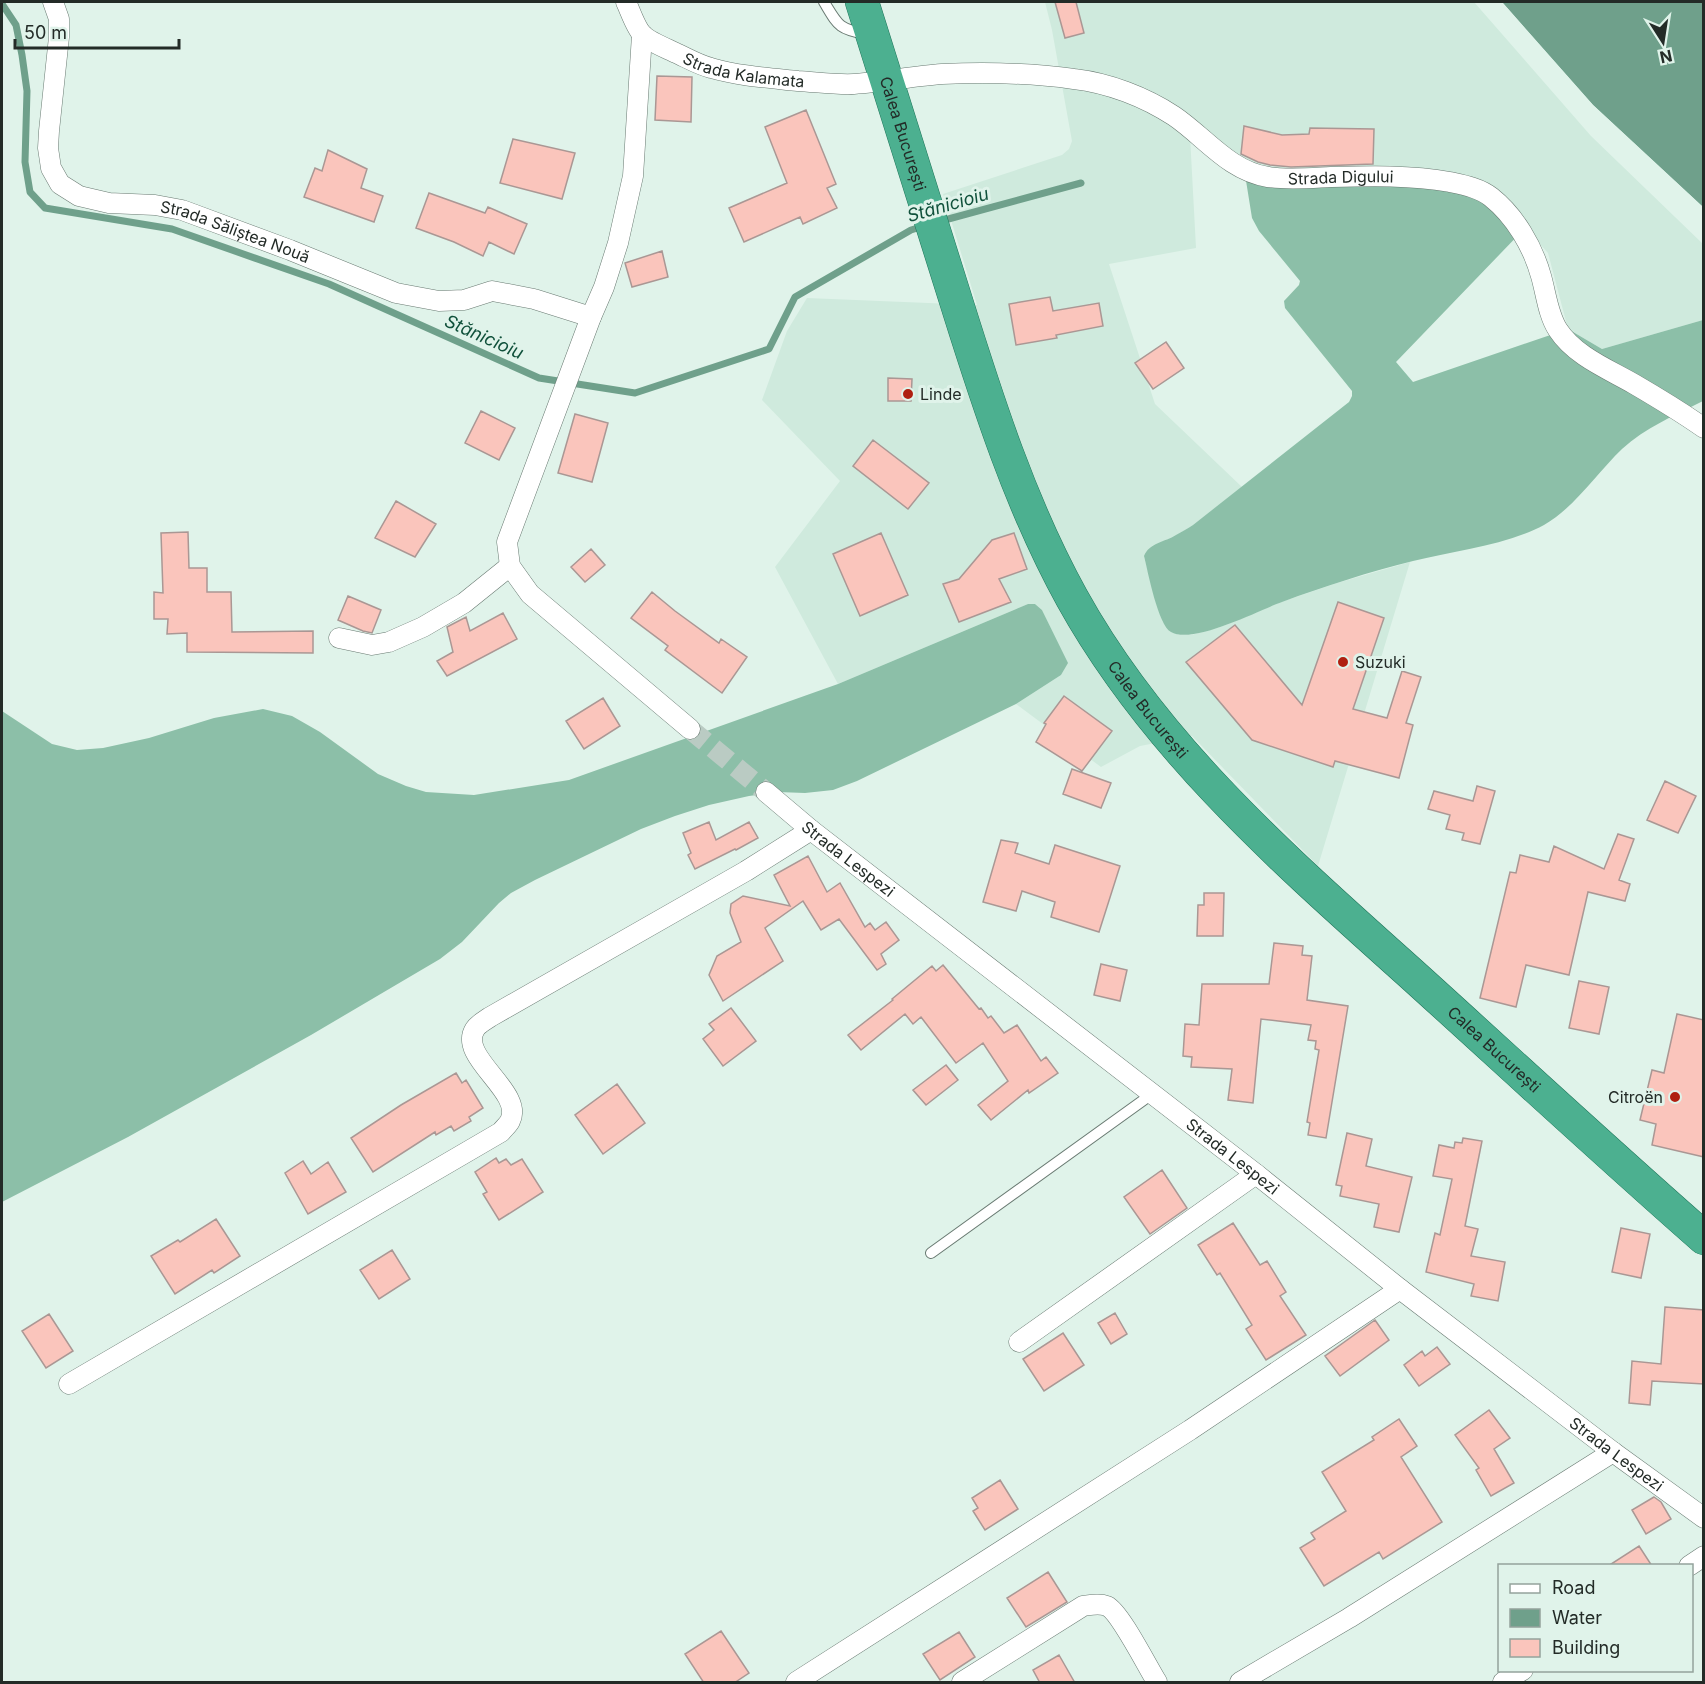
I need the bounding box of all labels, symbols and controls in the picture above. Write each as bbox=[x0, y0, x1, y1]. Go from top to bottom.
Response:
scale bar bbox=[15, 12, 178, 50]
north arrow bbox=[1633, 12, 1693, 72]
text: 50 m bbox=[24, 22, 67, 43]
text: N bbox=[1658, 46, 1674, 68]
street label: Strada Kalamata bbox=[680, 48, 805, 91]
street label: Calea București bbox=[876, 74, 931, 193]
street label: Strada Digului bbox=[1288, 166, 1394, 189]
water label: Stănicioiu bbox=[905, 183, 991, 226]
street label: Strada Săliștea Nouă bbox=[159, 196, 313, 267]
water label: Stănicioiu bbox=[442, 310, 527, 363]
place label: Linde bbox=[920, 384, 962, 404]
marker: Linde bbox=[901, 387, 915, 401]
place label: Suzuki bbox=[1355, 652, 1406, 672]
marker: Suzuki bbox=[1336, 655, 1350, 669]
street label: Calea București bbox=[1104, 657, 1193, 762]
street label: Strada Lespezi bbox=[798, 817, 899, 901]
street label: Calea București bbox=[1444, 1002, 1545, 1097]
place label: Citroën bbox=[1608, 1087, 1663, 1107]
marker: Citroën bbox=[1668, 1090, 1682, 1104]
street label: Strada Lespezi bbox=[1182, 1114, 1283, 1199]
street label: Strada Lespezi bbox=[1566, 1412, 1668, 1495]
legend bbox=[1498, 1564, 1693, 1672]
text: Road bbox=[1552, 1577, 1595, 1598]
text: Water bbox=[1552, 1607, 1602, 1628]
text: Building bbox=[1552, 1637, 1620, 1658]

